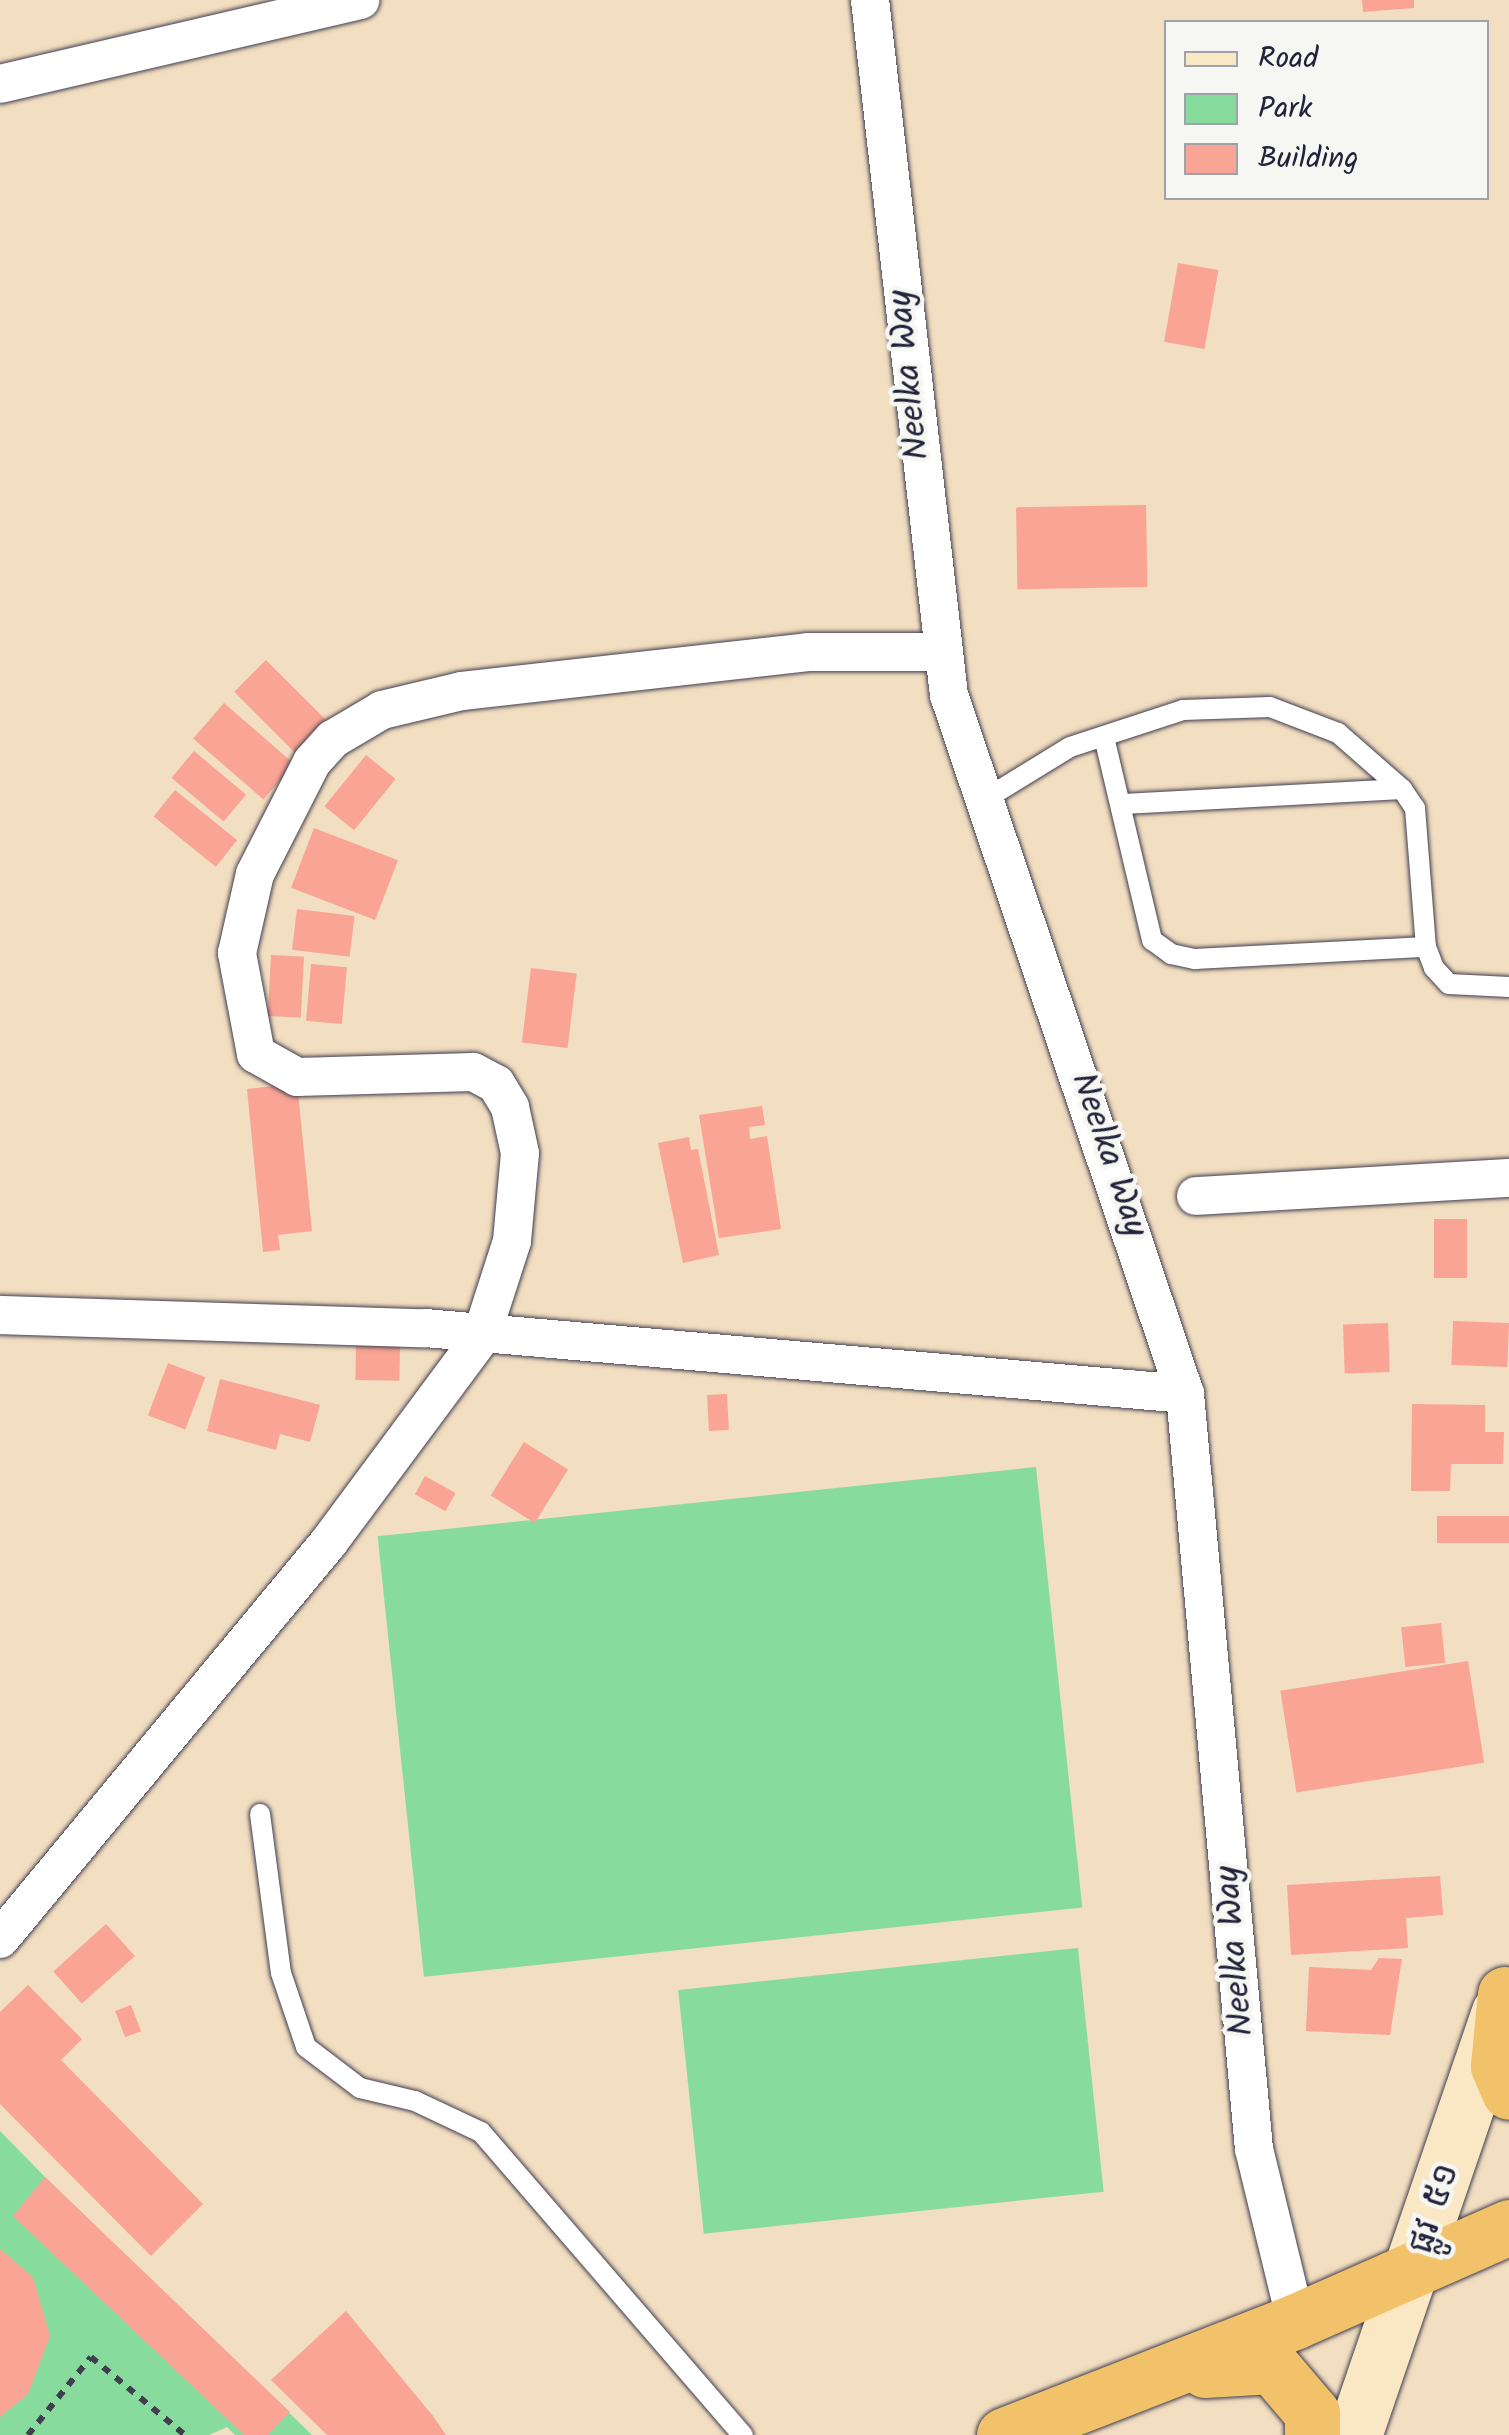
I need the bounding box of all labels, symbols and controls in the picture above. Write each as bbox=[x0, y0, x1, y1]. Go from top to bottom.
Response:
legend bbox=[1164, 20, 1489, 200]
text: Road bbox=[1258, 35, 1318, 83]
text: Park bbox=[1258, 85, 1312, 133]
text: Building bbox=[1258, 135, 1358, 183]
street label: Neelka Way bbox=[880, 288, 940, 462]
street label: Neelka Way bbox=[1060, 1067, 1156, 1243]
street label: Neelka Way bbox=[1208, 1864, 1264, 2038]
street label: ផ្លូវ ៥១ bbox=[1401, 2159, 1469, 2259]

